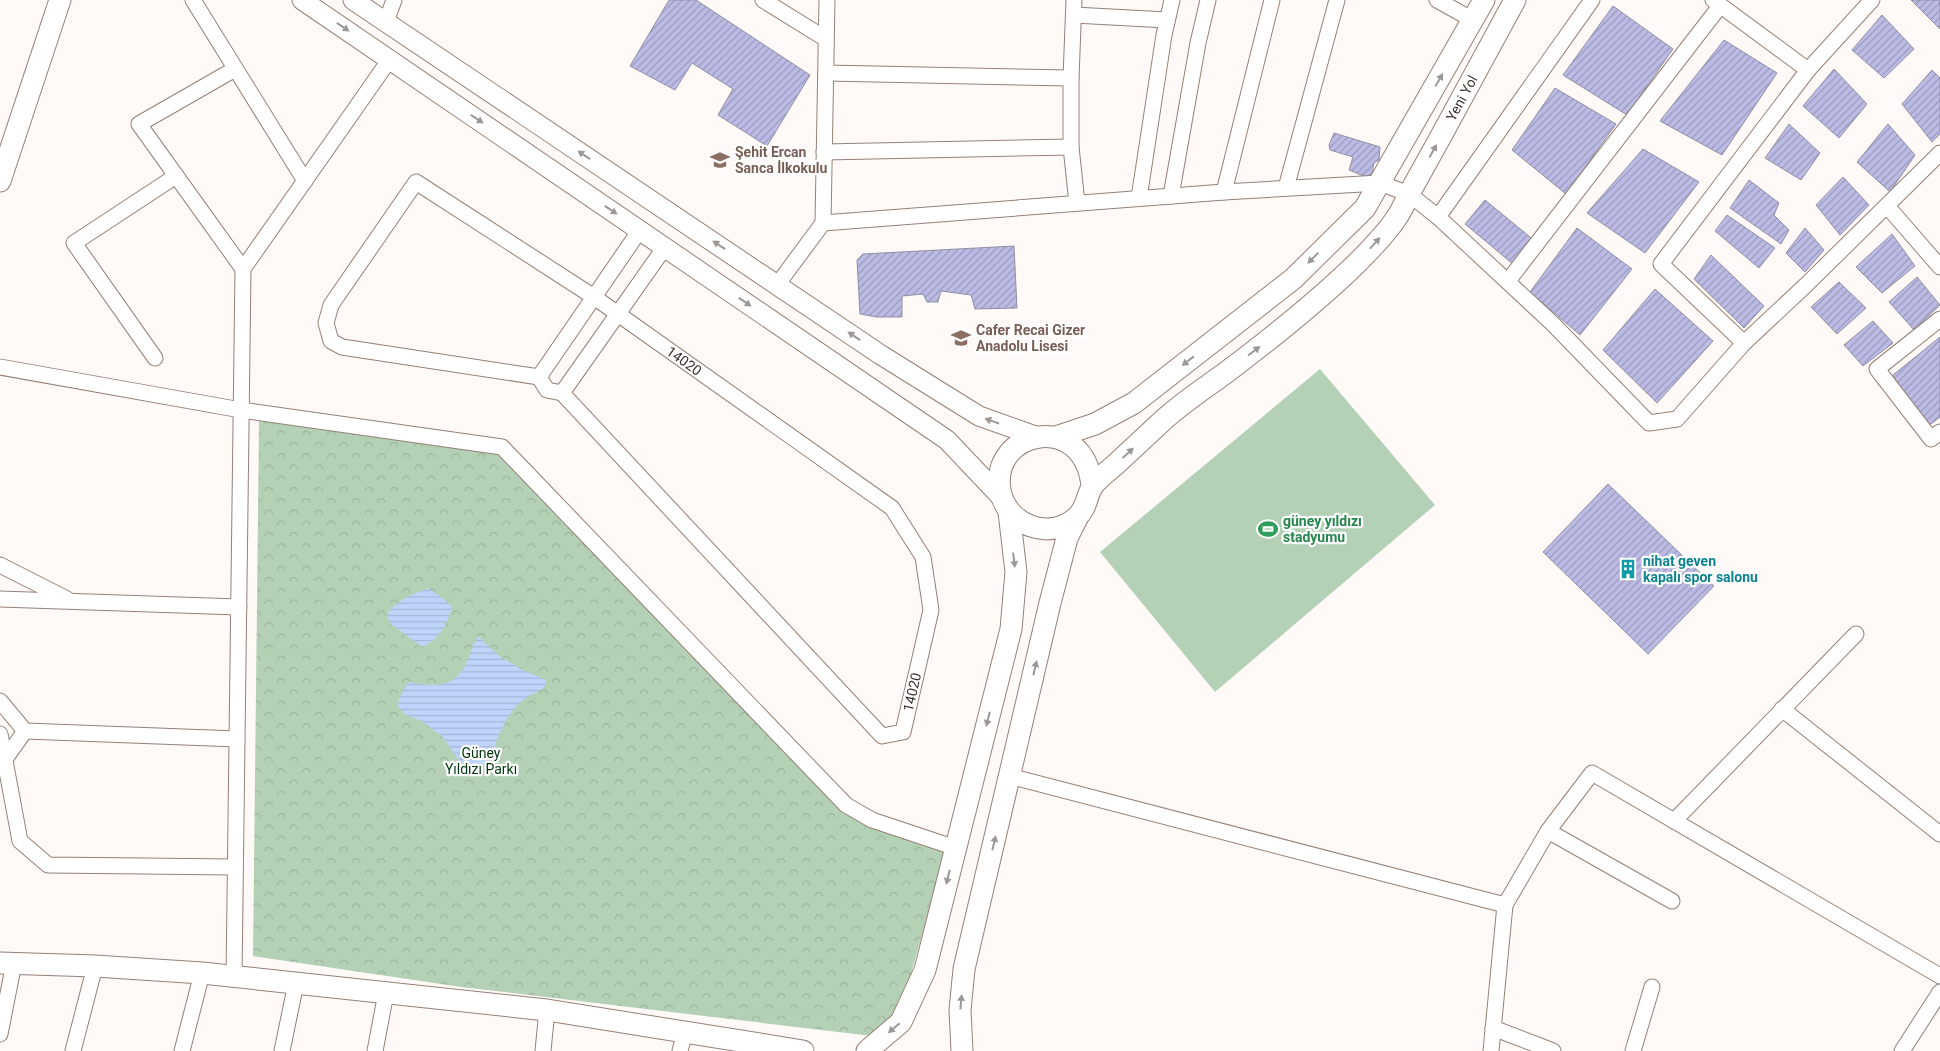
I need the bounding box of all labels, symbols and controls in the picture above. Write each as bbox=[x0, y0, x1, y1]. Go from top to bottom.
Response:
one-way arrow bbox=[336, 22, 349, 32]
one-way arrow bbox=[1434, 73, 1443, 86]
street label: Yeni Yol bbox=[1443, 73, 1480, 124]
one-way arrow bbox=[470, 114, 484, 124]
place label: Şehit Ercan Sanca İlkokulu bbox=[735, 144, 827, 176]
one-way arrow bbox=[1429, 144, 1437, 158]
school or university icon: Şehit Ercan Sanca İlkokulu bbox=[709, 149, 731, 171]
one-way arrow bbox=[577, 150, 591, 160]
one-way arrow bbox=[604, 205, 618, 215]
one-way arrow bbox=[1369, 237, 1381, 249]
one-way arrow bbox=[712, 241, 725, 250]
one-way arrow bbox=[1308, 252, 1320, 264]
one-way arrow bbox=[739, 297, 752, 307]
place label: Cafer Recai Gizer Anadolu Lisesi bbox=[976, 322, 1085, 354]
school or university icon: Cafer Recai Gizer Anadolu Lisesi bbox=[950, 327, 972, 349]
one-way arrow bbox=[847, 331, 860, 341]
street label: 14020 bbox=[663, 343, 705, 379]
one-way arrow bbox=[1247, 346, 1261, 356]
one-way arrow bbox=[1181, 356, 1195, 366]
one-way arrow bbox=[984, 417, 999, 425]
one-way arrow bbox=[1121, 447, 1133, 459]
place label: güney yıldızı stadyumu bbox=[1283, 513, 1362, 545]
sports icon: güney yıldızı stadyumu bbox=[1257, 518, 1279, 540]
one-way arrow bbox=[1010, 552, 1018, 568]
place label: nihat geven kapalı spor salonu bbox=[1643, 553, 1758, 585]
building icon: nihat geven kapalı spor salonu bbox=[1617, 558, 1639, 580]
one-way arrow bbox=[1031, 661, 1039, 676]
street label: 14020 bbox=[900, 671, 924, 713]
one-way arrow bbox=[984, 712, 992, 727]
park label: Güney Yıldızı Parkı bbox=[445, 745, 517, 777]
one-way arrow bbox=[990, 836, 998, 851]
one-way arrow bbox=[944, 870, 952, 885]
one-way arrow bbox=[957, 994, 965, 1010]
one-way arrow bbox=[888, 1022, 900, 1034]

